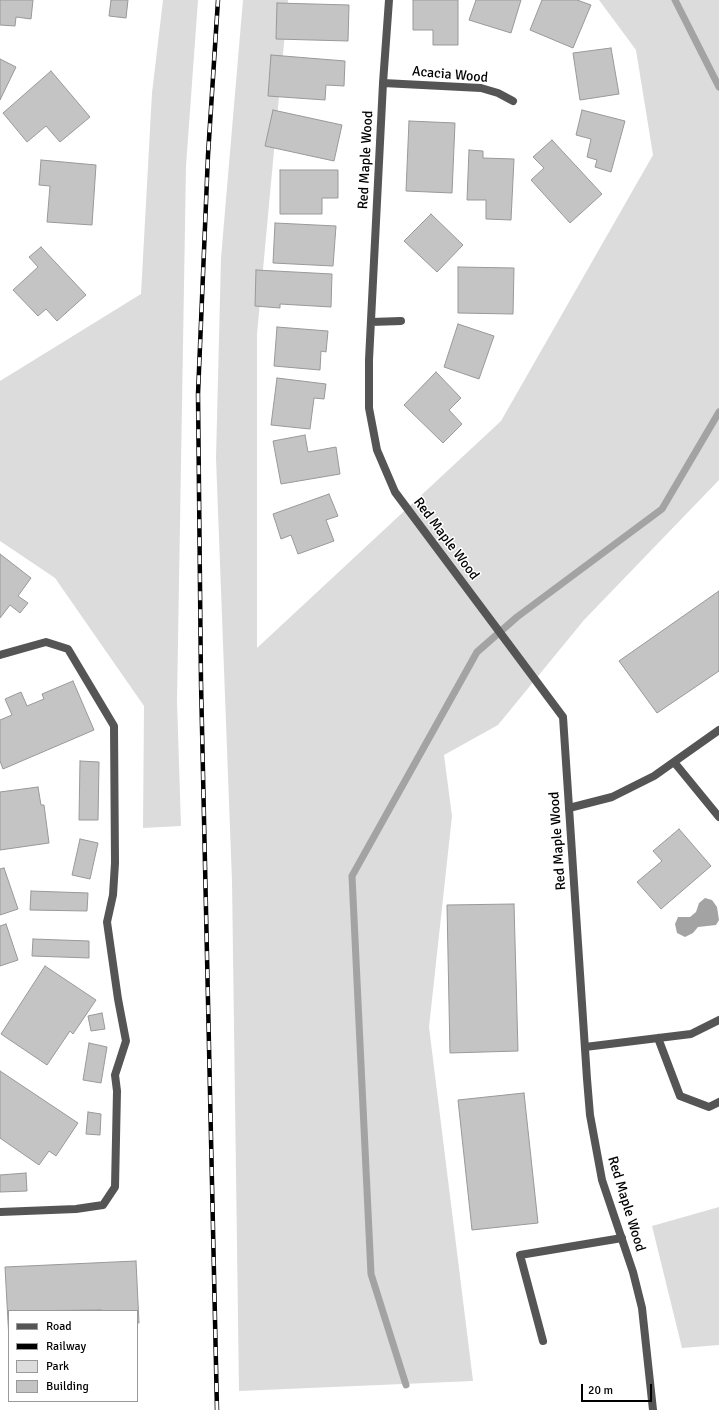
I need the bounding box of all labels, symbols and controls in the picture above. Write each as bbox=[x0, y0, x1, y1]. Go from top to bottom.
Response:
street label: Acacia Wood bbox=[411, 63, 489, 87]
street label: Red Maple Wood bbox=[355, 110, 377, 210]
street label: Red Maple Wood bbox=[410, 494, 482, 584]
street label: Red Maple Wood bbox=[546, 791, 570, 891]
street label: Red Maple Wood bbox=[604, 1154, 648, 1254]
legend bbox=[8, 1310, 138, 1402]
text: Road bbox=[46, 1319, 72, 1334]
text: Railway bbox=[46, 1339, 86, 1354]
text: Park bbox=[46, 1359, 69, 1374]
scale bar bbox=[583, 1376, 654, 1402]
text: Building bbox=[46, 1379, 89, 1394]
text: 20 m bbox=[588, 1383, 613, 1398]

